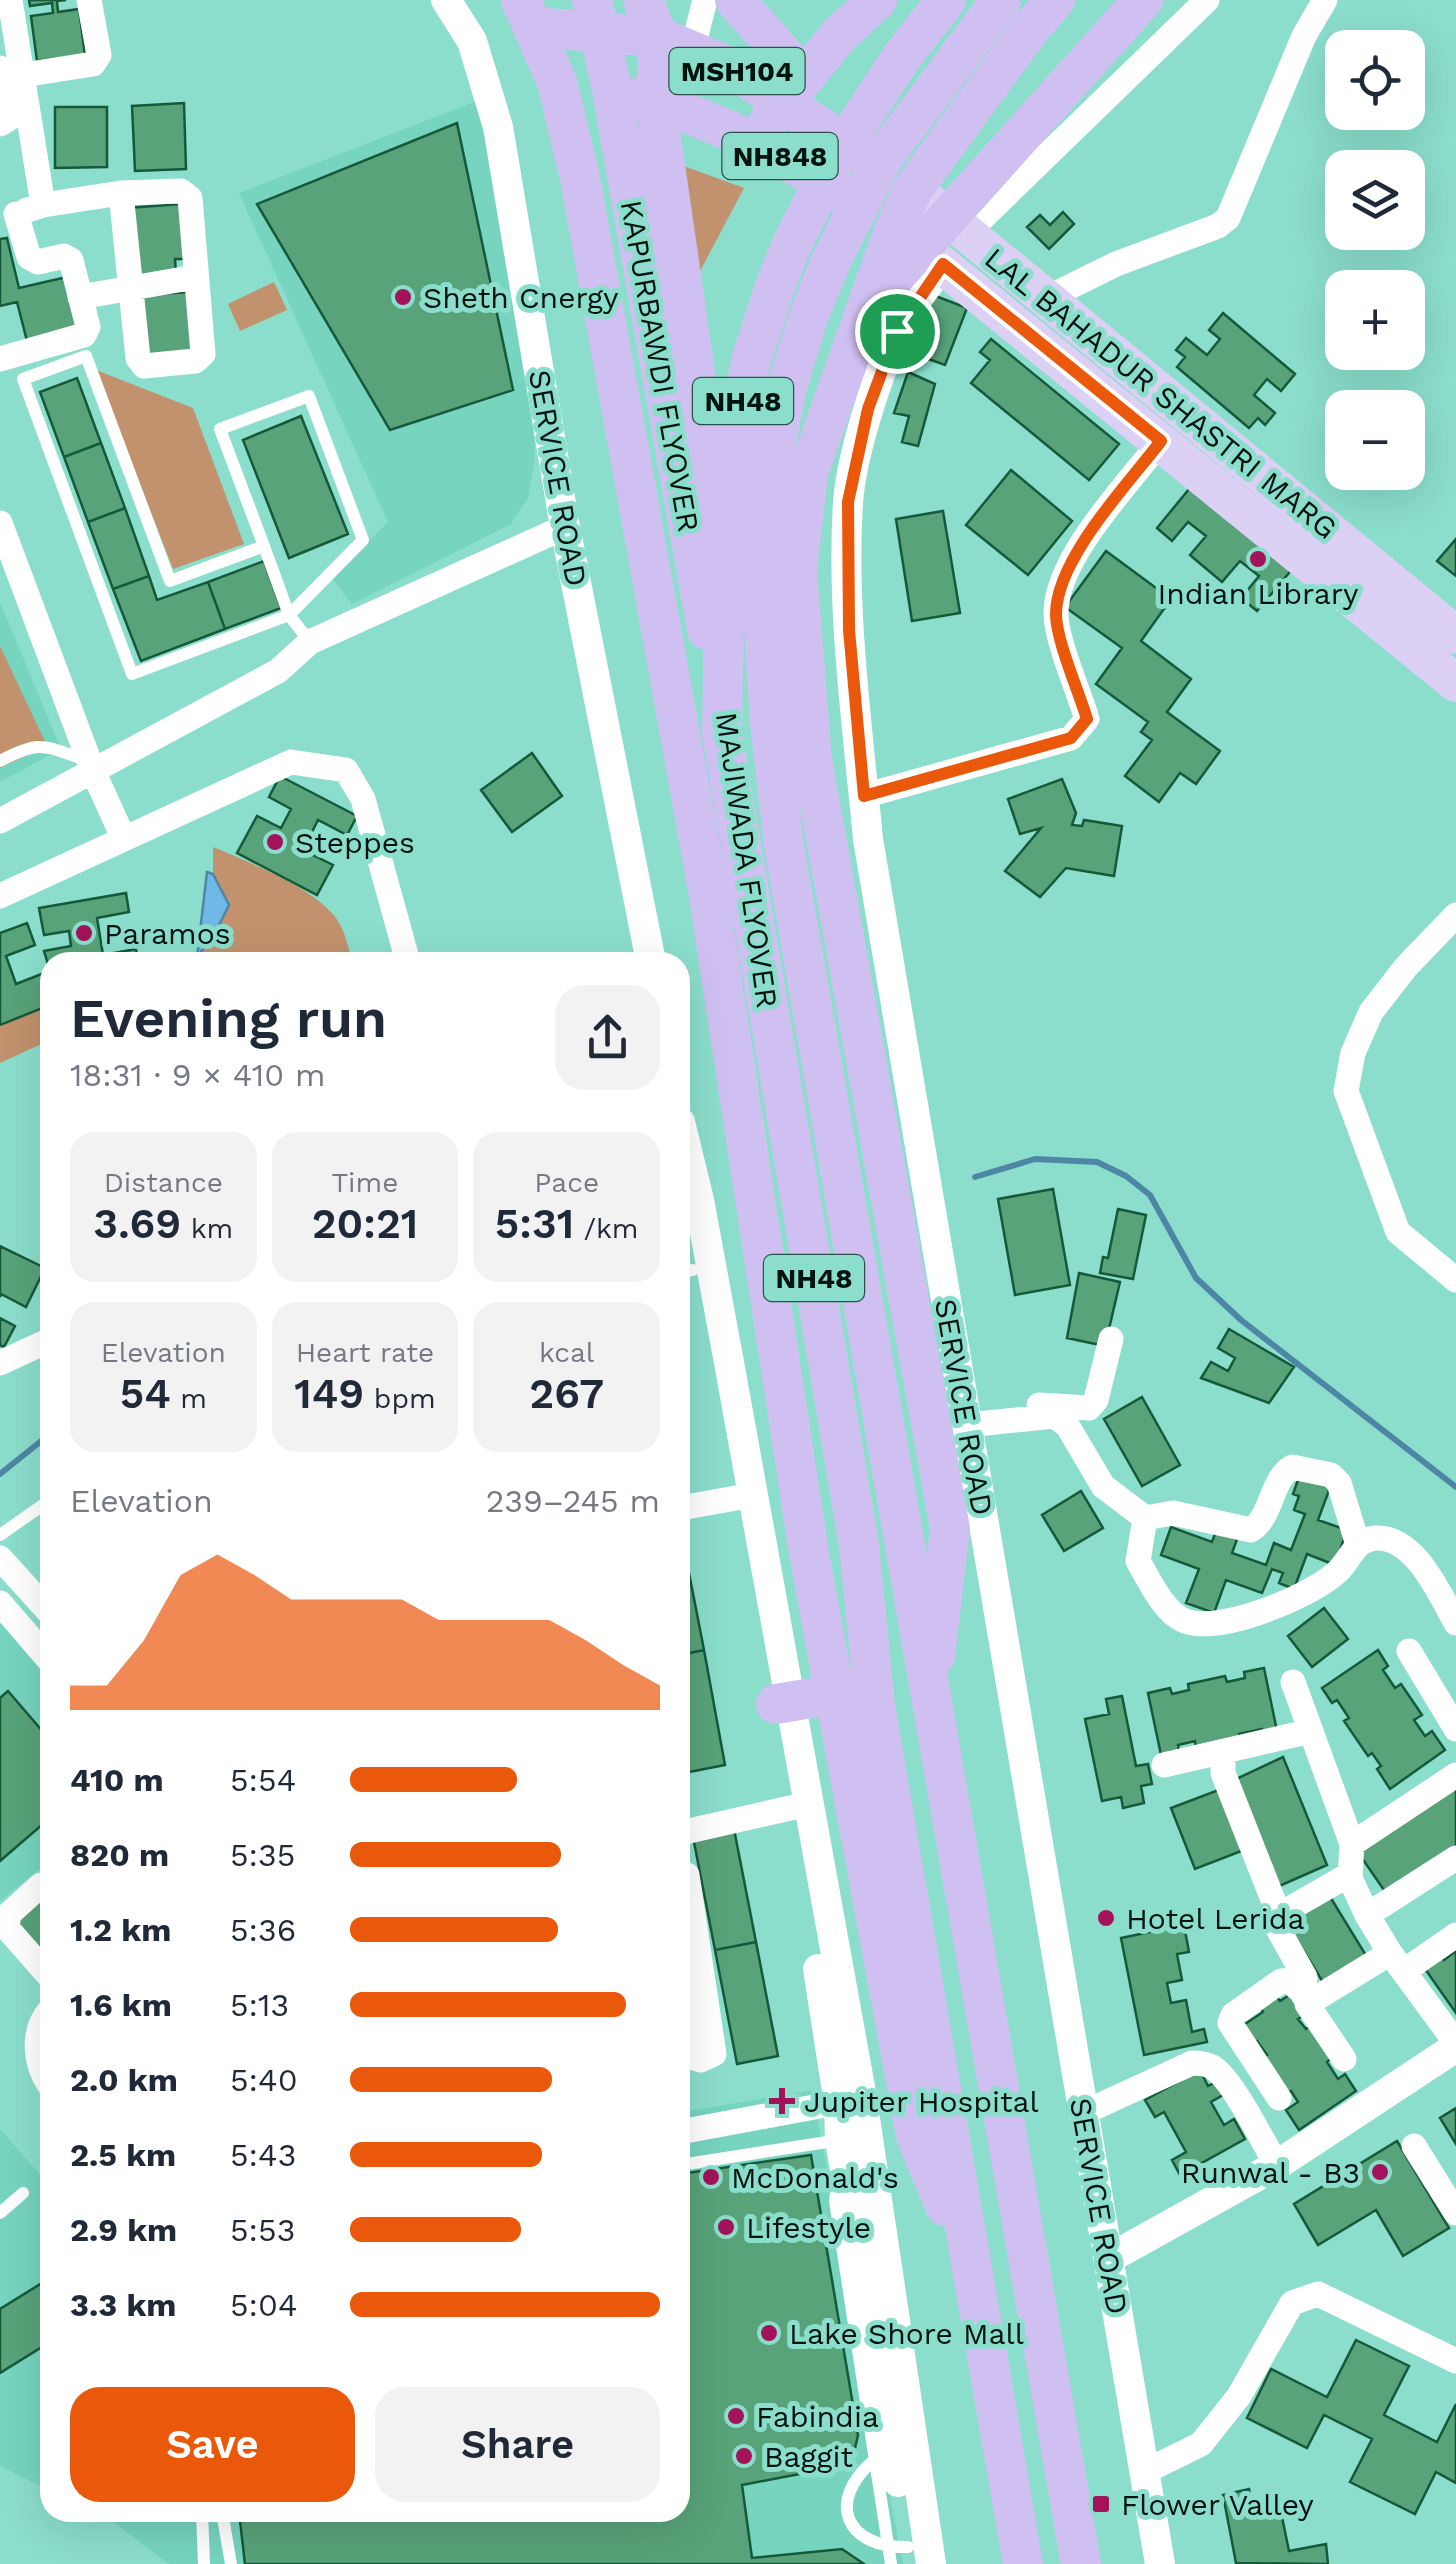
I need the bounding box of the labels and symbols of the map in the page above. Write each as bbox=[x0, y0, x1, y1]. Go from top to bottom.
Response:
road number: MSH104 bbox=[670, 48, 804, 94]
road number: NH848 bbox=[722, 133, 838, 179]
street label: KAPURBAWDI FLYOVER bbox=[614, 197, 706, 535]
street label: LAL BAHADUR SHASTRI MARG bbox=[978, 240, 1344, 546]
place label: Sheth Cnergy bbox=[423, 280, 619, 315]
marker: Sheth Cnergy bbox=[392, 286, 414, 308]
pin bbox=[855, 289, 940, 374]
street label: SERVICE ROAD bbox=[522, 367, 594, 589]
road number: NH48 bbox=[693, 378, 793, 424]
marker: Indian Library bbox=[1247, 548, 1269, 570]
place label: Indian Library bbox=[1157, 576, 1359, 611]
street label: MAJIWADA FLYOVER bbox=[709, 710, 785, 1010]
place label: Steppes bbox=[295, 825, 415, 860]
marker: Steppes bbox=[264, 831, 286, 853]
place label: Paramos bbox=[104, 916, 230, 951]
marker: Paramos bbox=[73, 922, 95, 944]
road number: NH48 bbox=[764, 1255, 864, 1301]
street label: SERVICE ROAD bbox=[928, 1296, 1000, 1518]
place label: Hotel Lerida bbox=[1126, 1901, 1305, 1936]
marker: Hotel Lerida bbox=[1095, 1907, 1117, 1929]
place label: Jupiter Hospital bbox=[804, 2084, 1039, 2119]
marker: Jupiter Hospital bbox=[769, 2088, 795, 2114]
street label: SERVICE ROAD bbox=[1063, 2095, 1135, 2317]
place label: Runwal - B3 bbox=[1181, 2155, 1360, 2190]
place label: McDonald's bbox=[731, 2160, 899, 2195]
marker: Runwal - B3 bbox=[1369, 2161, 1391, 2183]
marker: McDonald's bbox=[700, 2166, 722, 2188]
place label: Lifestyle bbox=[746, 2210, 871, 2245]
marker: Lifestyle bbox=[715, 2216, 737, 2238]
place label: Lake Shore Mall bbox=[789, 2316, 1024, 2351]
marker: Lake Shore Mall bbox=[758, 2322, 780, 2344]
place label: Fabindia bbox=[756, 2399, 879, 2434]
marker: Fabindia bbox=[725, 2405, 747, 2427]
place label: Baggit bbox=[764, 2439, 853, 2474]
marker: Baggit bbox=[733, 2445, 755, 2467]
place label: Flower Valley bbox=[1121, 2487, 1314, 2522]
marker: Flower Valley bbox=[1090, 2493, 1112, 2515]

